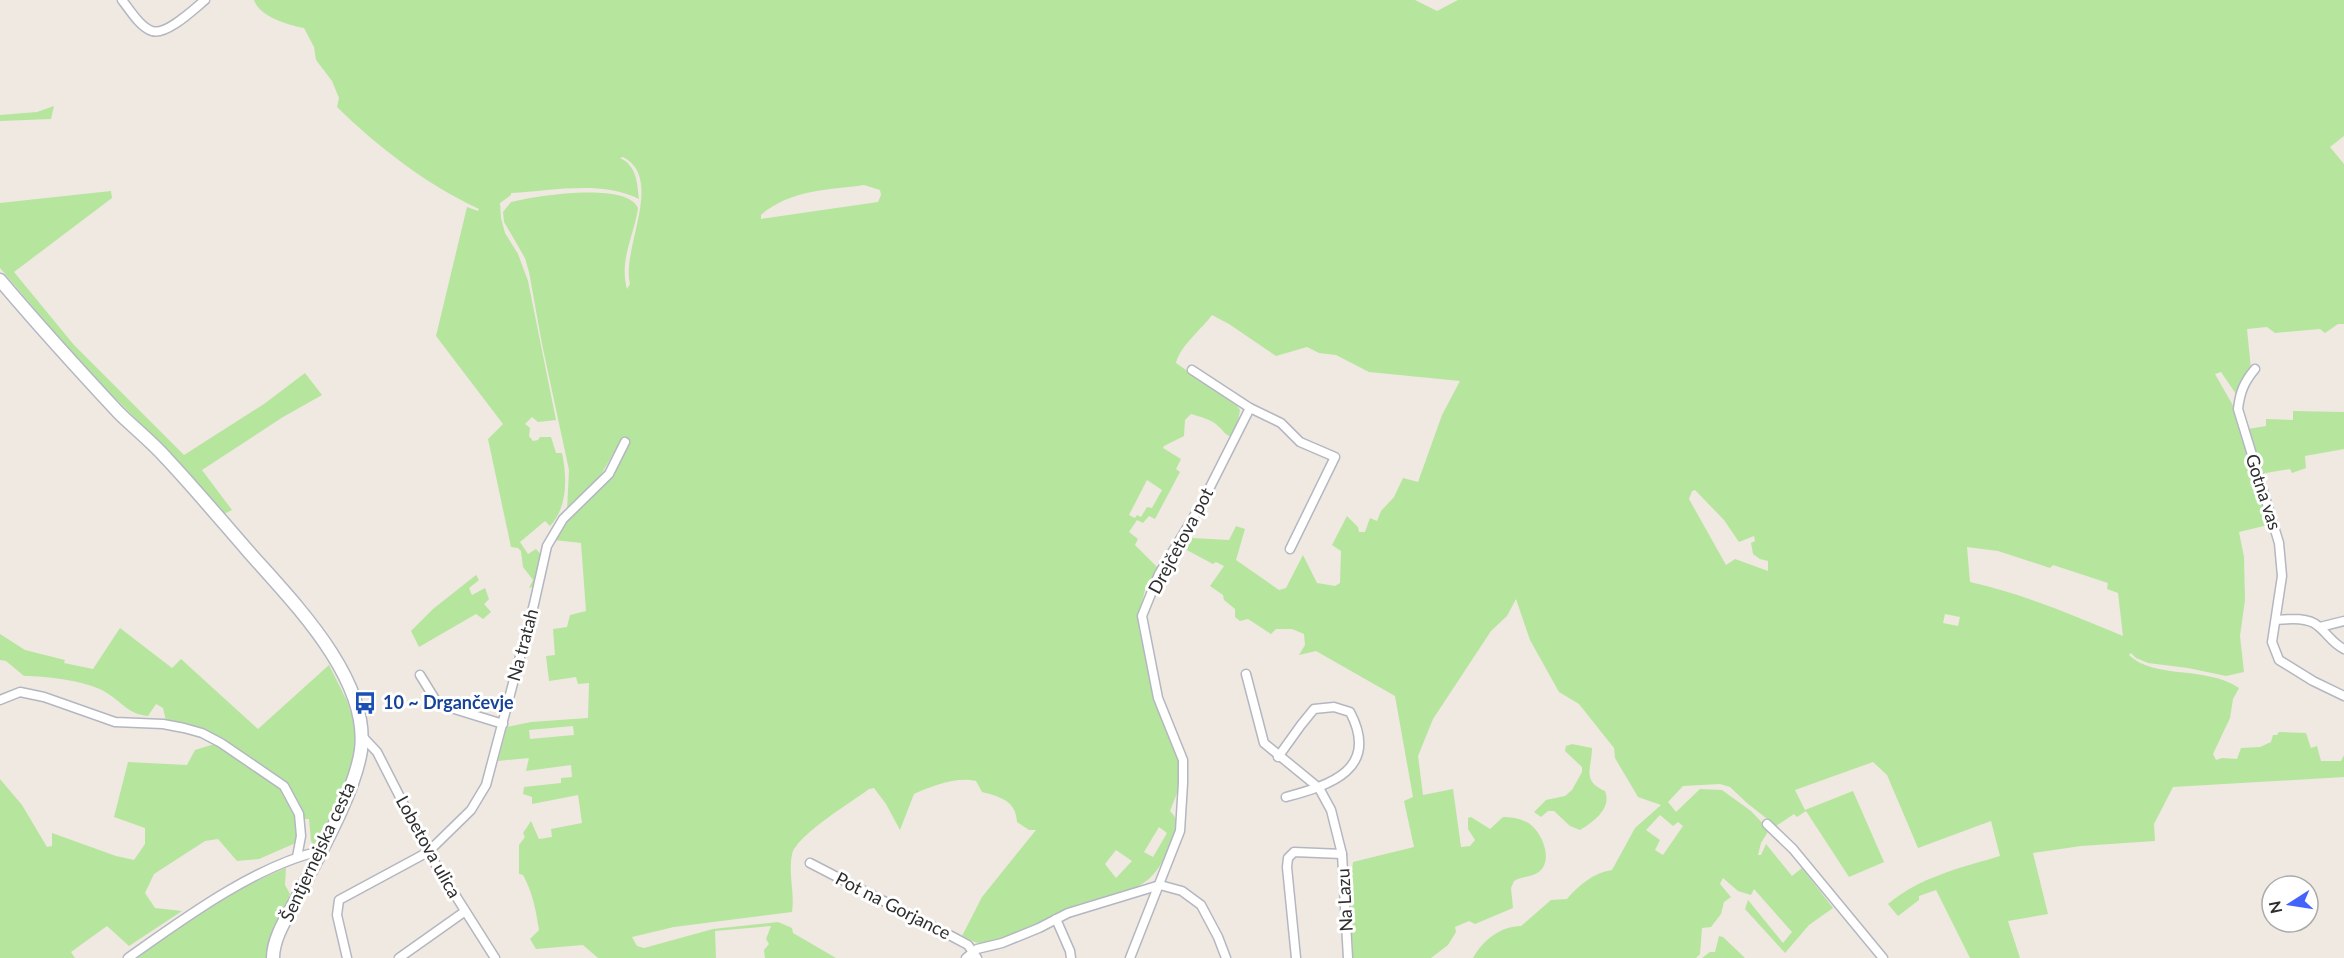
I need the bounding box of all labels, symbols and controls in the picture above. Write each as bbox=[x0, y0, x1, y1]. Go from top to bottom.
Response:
street label: Gotna vas bbox=[2241, 451, 2287, 533]
street label: Drejčetova pot bbox=[1143, 483, 1218, 597]
street label: Na tratah bbox=[502, 606, 542, 683]
bus stop icon: 10 ~ Drgančevje bbox=[352, 690, 378, 716]
place label: 10 ~ Drgančevje bbox=[383, 691, 514, 713]
street label: Šentjernejska cesta bbox=[275, 778, 359, 925]
street label: Lobetova ulica bbox=[392, 792, 466, 901]
street label: Pot na Gorjance bbox=[832, 867, 955, 944]
street label: Na Lazu bbox=[1331, 868, 1357, 932]
north arrow bbox=[2260, 874, 2320, 934]
text: N bbox=[2264, 899, 2285, 915]

